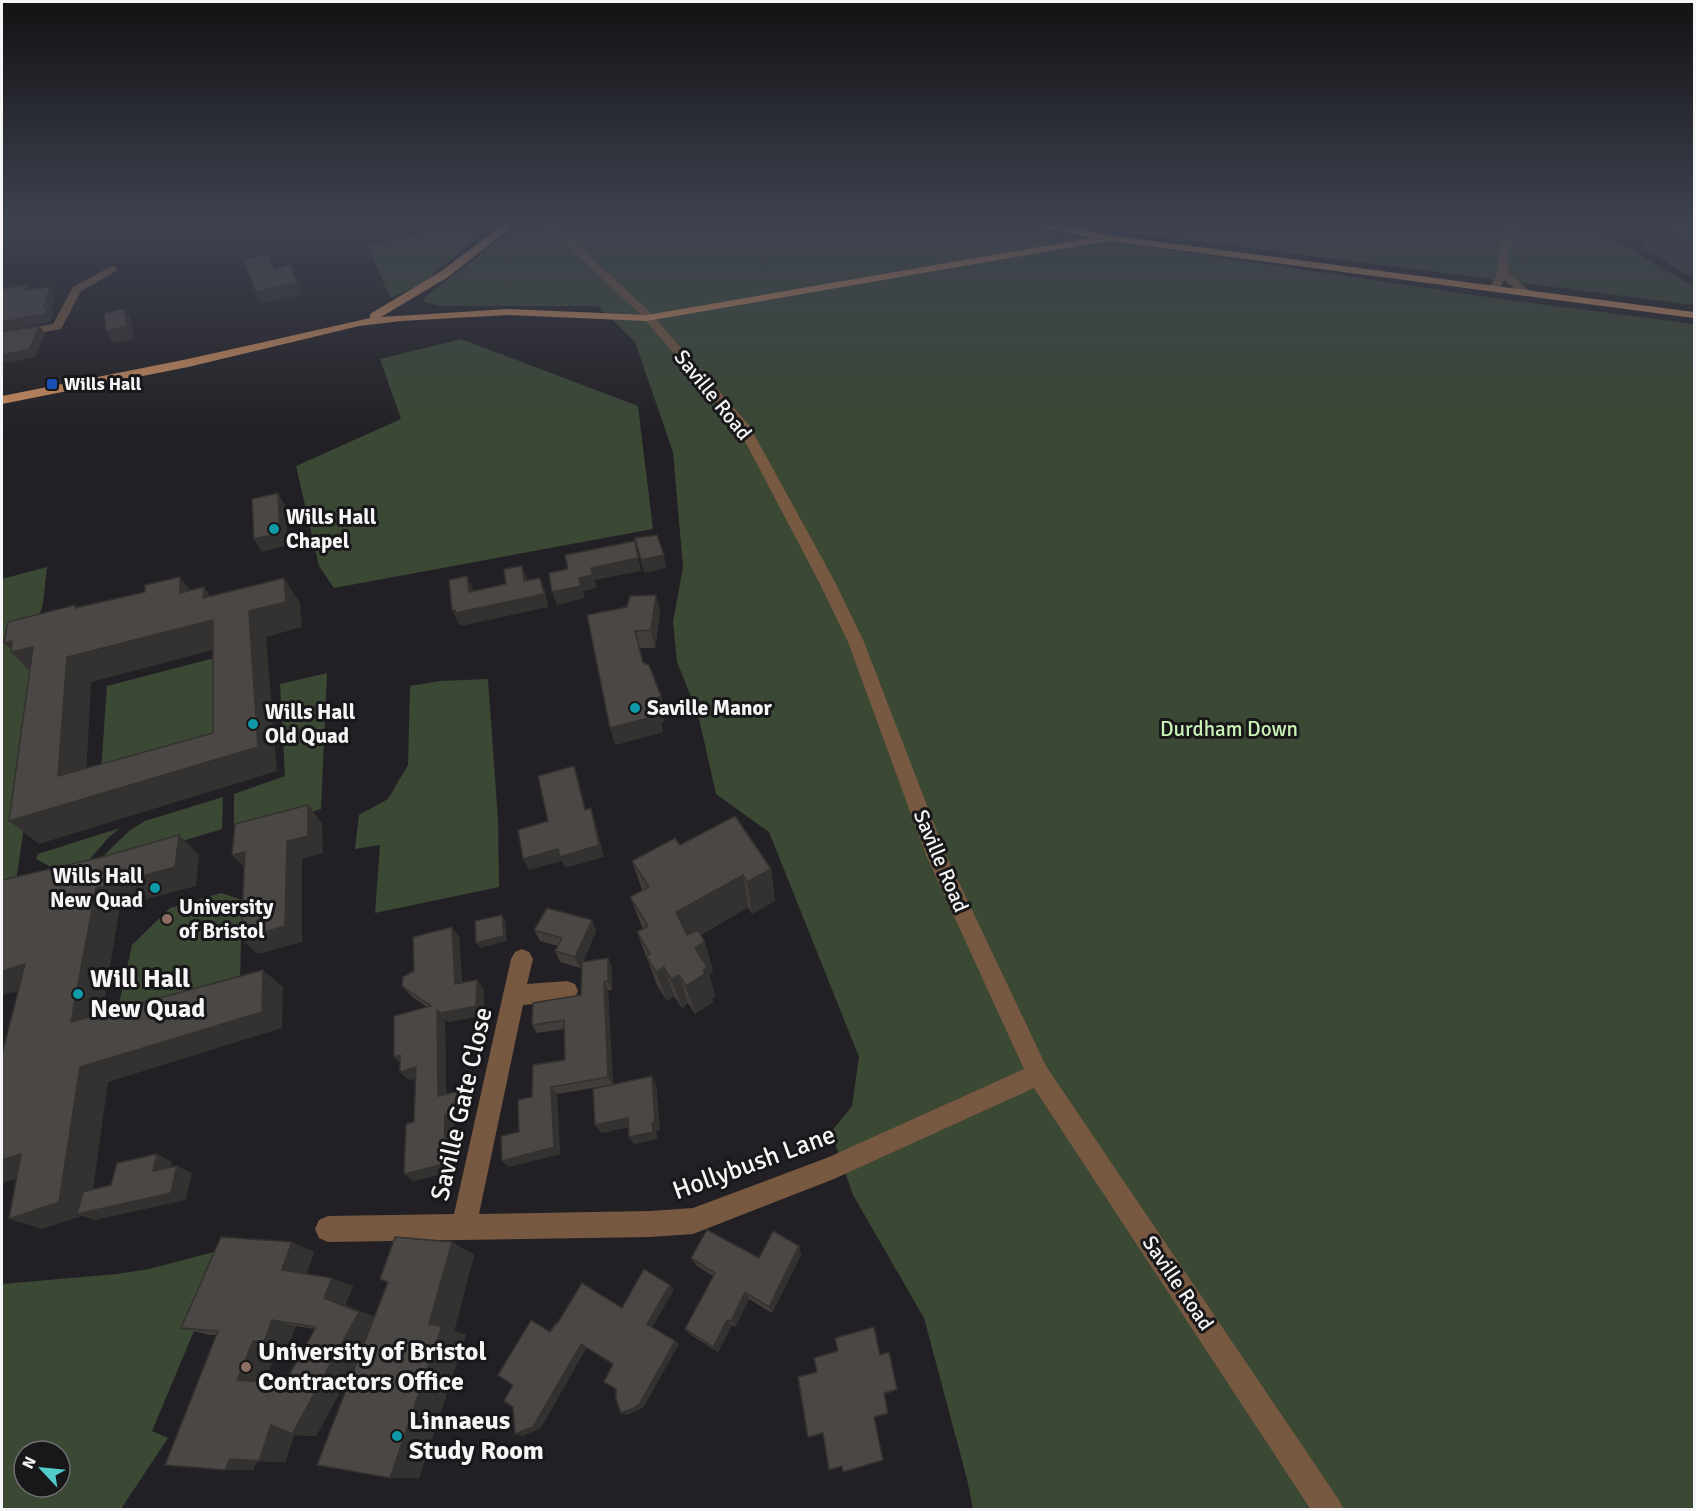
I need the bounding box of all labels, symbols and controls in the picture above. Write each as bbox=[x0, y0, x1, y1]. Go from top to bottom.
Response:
street label: Saville Road bbox=[669, 344, 757, 446]
place label: Wills Hall bbox=[64, 373, 142, 395]
marker: Wills Hall bbox=[45, 377, 59, 391]
place label: Wills Hall Chapel bbox=[286, 504, 377, 554]
marker: Wills Hall Chapel bbox=[267, 522, 281, 536]
place label: Saville Manor bbox=[647, 695, 773, 721]
place label: Wills Hall Old Quad bbox=[265, 699, 356, 749]
marker: Saville Manor bbox=[628, 701, 642, 715]
park label: Durdham Down bbox=[1160, 716, 1298, 742]
marker: Wills Hall Old Quad bbox=[246, 717, 260, 731]
street label: Saville Road bbox=[908, 806, 974, 916]
place label: Wills Hall New Quad bbox=[50, 863, 143, 913]
marker: Wills Hall New Quad bbox=[148, 881, 162, 895]
place label: University of Bristol bbox=[179, 894, 274, 944]
marker: University of Bristol bbox=[160, 912, 174, 926]
place label: Will Hall New Quad bbox=[90, 963, 205, 1025]
marker: Will Hall New Quad bbox=[71, 987, 85, 1001]
street label: Saville Gate Close bbox=[424, 1004, 500, 1204]
street label: Hollybush Lane bbox=[668, 1119, 840, 1207]
street label: Saville Road bbox=[1137, 1231, 1219, 1335]
place label: University of Bristol Contractors Office bbox=[258, 1336, 487, 1398]
marker: University of Bristol Contractors Office bbox=[239, 1360, 253, 1374]
place label: Linnaeus Study Room bbox=[409, 1405, 544, 1467]
marker: Linnaeus Study Room bbox=[390, 1429, 404, 1443]
north arrow bbox=[12, 1439, 72, 1499]
text: N bbox=[18, 1453, 41, 1472]

